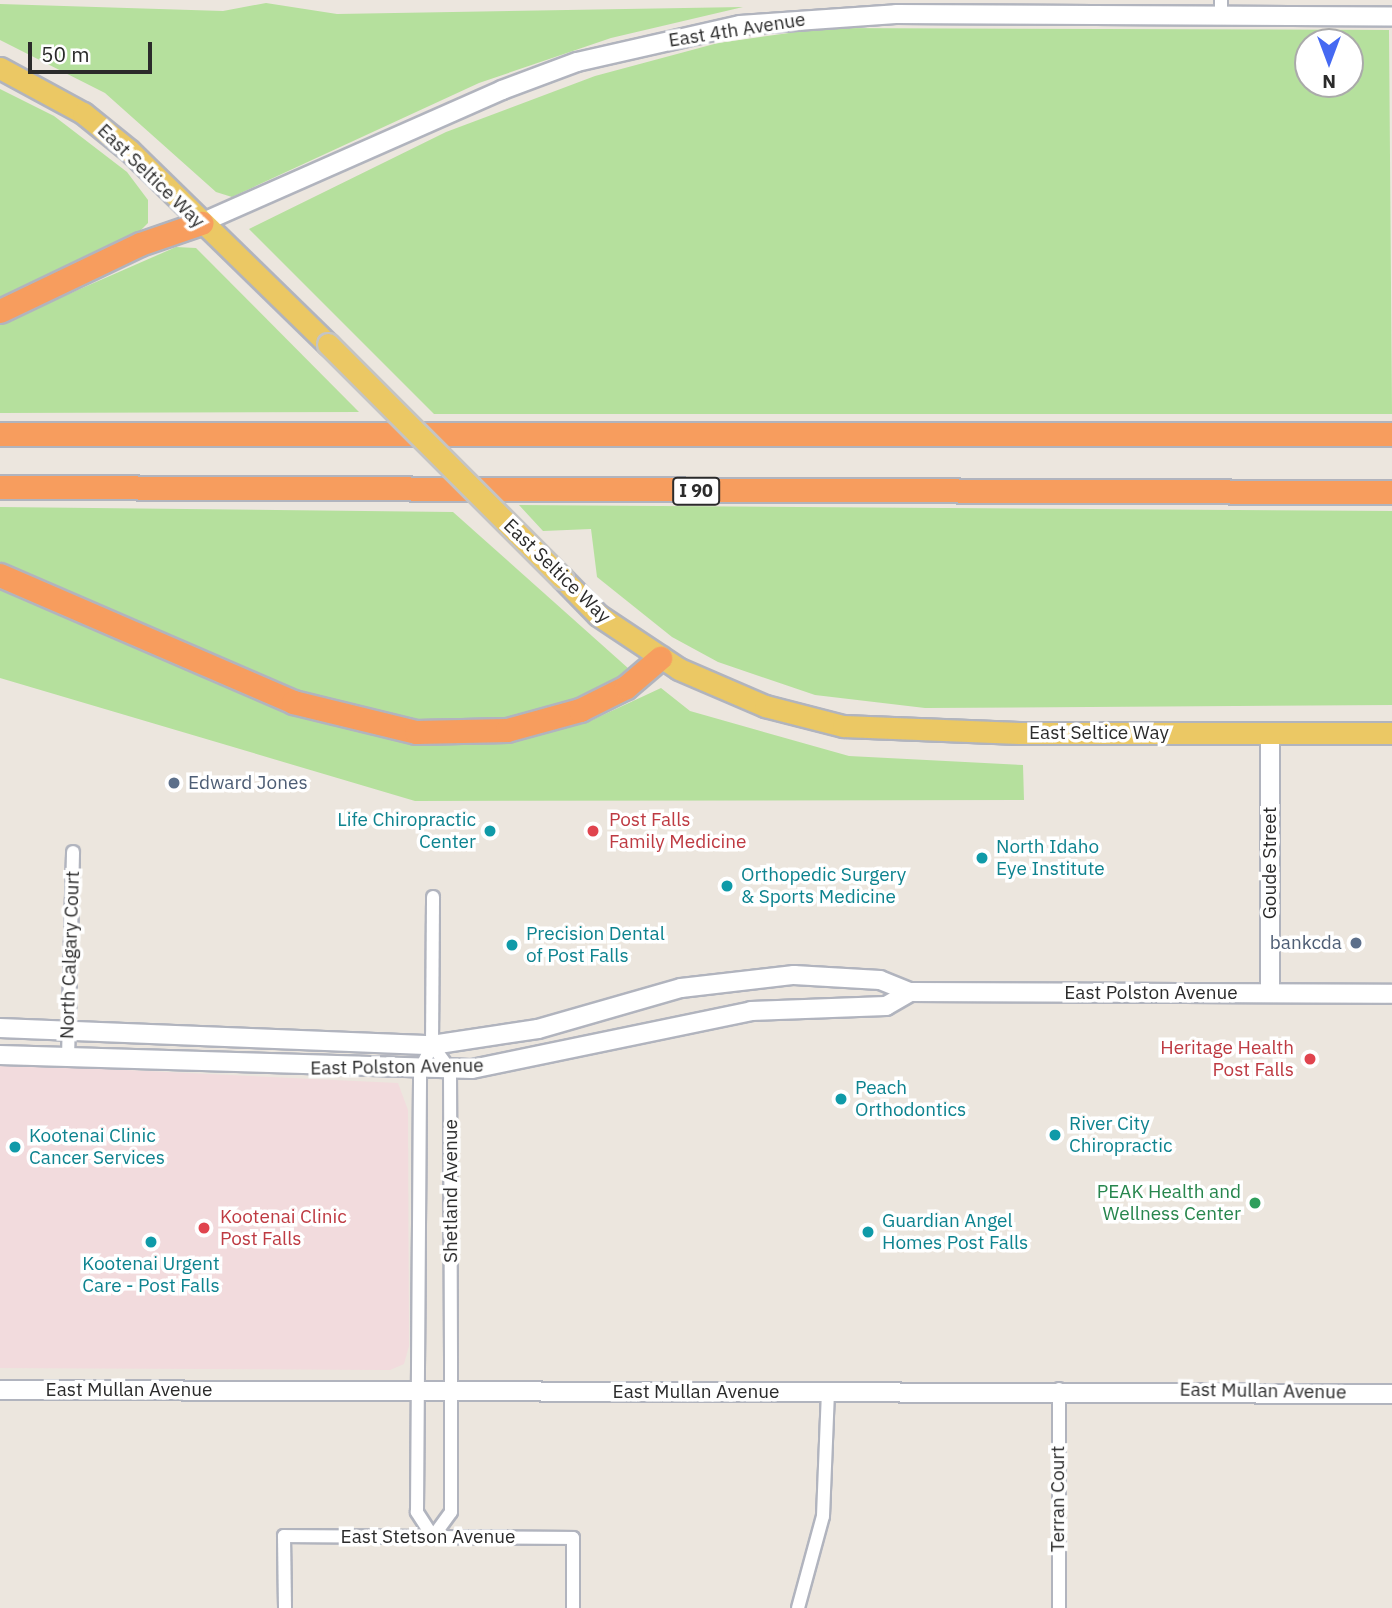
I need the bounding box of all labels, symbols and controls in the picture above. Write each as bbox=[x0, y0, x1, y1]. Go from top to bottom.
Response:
street label: East 4th Avenue bbox=[667, 8, 807, 52]
scale bar bbox=[32, 28, 156, 72]
north arrow bbox=[1294, 28, 1364, 98]
text: 50 m bbox=[41, 40, 90, 68]
text: N bbox=[1322, 70, 1336, 94]
street label: East Seltice Way bbox=[93, 119, 209, 233]
road number: I 90 bbox=[672, 476, 720, 505]
street label: East Seltice Way bbox=[499, 514, 615, 628]
street label: East Seltice Way bbox=[1029, 722, 1169, 744]
place label: Edward Jones bbox=[188, 772, 308, 794]
marker: Edward Jones bbox=[166, 775, 182, 791]
street label: Goude Street bbox=[1259, 807, 1281, 919]
place label: Life Chiropractic Center bbox=[337, 809, 476, 853]
place label: Post Falls Family Medicine bbox=[609, 809, 746, 853]
marker: Post Falls Family Medicine bbox=[583, 821, 603, 841]
marker: Life Chiropractic Center bbox=[482, 823, 498, 839]
place label: North Idaho Eye Institute bbox=[996, 836, 1105, 880]
marker: North Idaho Eye Institute bbox=[974, 850, 990, 866]
place label: Orthopedic Surgery & Sports Medicine bbox=[741, 864, 906, 908]
street label: North Calgary Court bbox=[56, 870, 84, 1040]
marker: Orthopedic Surgery & Sports Medicine bbox=[719, 878, 735, 894]
place label: Precision Dental of Post Falls bbox=[526, 923, 665, 967]
place label: bankcda bbox=[1270, 932, 1342, 954]
marker: bankcda bbox=[1348, 935, 1364, 951]
marker: Precision Dental of Post Falls bbox=[504, 937, 520, 953]
street label: East Polston Avenue bbox=[1064, 982, 1238, 1004]
place label: Heritage Health Post Falls bbox=[1160, 1037, 1294, 1081]
marker: Heritage Health Post Falls bbox=[1300, 1049, 1320, 1069]
street label: East Polston Avenue bbox=[310, 1054, 484, 1080]
place label: Peach Orthodontics bbox=[855, 1077, 966, 1121]
marker: Peach Orthodontics bbox=[833, 1091, 849, 1107]
place label: River City Chiropractic bbox=[1069, 1113, 1172, 1157]
street label: Shetland Avenue bbox=[440, 1119, 462, 1263]
place label: Kootenai Clinic Cancer Services bbox=[29, 1125, 165, 1169]
marker: River City Chiropractic bbox=[1047, 1127, 1063, 1143]
marker: Kootenai Clinic Cancer Services bbox=[7, 1139, 23, 1155]
place label: PEAK Health and Wellness Center bbox=[1097, 1181, 1241, 1225]
marker: PEAK Health and Wellness Center bbox=[1247, 1195, 1263, 1211]
place label: Kootenai Clinic Post Falls bbox=[220, 1206, 347, 1250]
place label: Guardian Angel Homes Post Falls bbox=[882, 1210, 1028, 1254]
marker: Kootenai Clinic Post Falls bbox=[194, 1218, 214, 1238]
marker: Guardian Angel Homes Post Falls bbox=[860, 1224, 876, 1240]
marker: Kootenai Urgent Care - Post Falls bbox=[143, 1234, 159, 1250]
place label: Kootenai Urgent Care - Post Falls bbox=[82, 1253, 220, 1297]
street label: East Mullan Avenue bbox=[1179, 1378, 1347, 1404]
street label: East Mullan Avenue bbox=[46, 1379, 212, 1401]
street label: East Mullan Avenue bbox=[613, 1381, 779, 1403]
street label: Terran Court bbox=[1047, 1446, 1069, 1552]
street label: East Stetson Avenue bbox=[341, 1526, 515, 1548]

